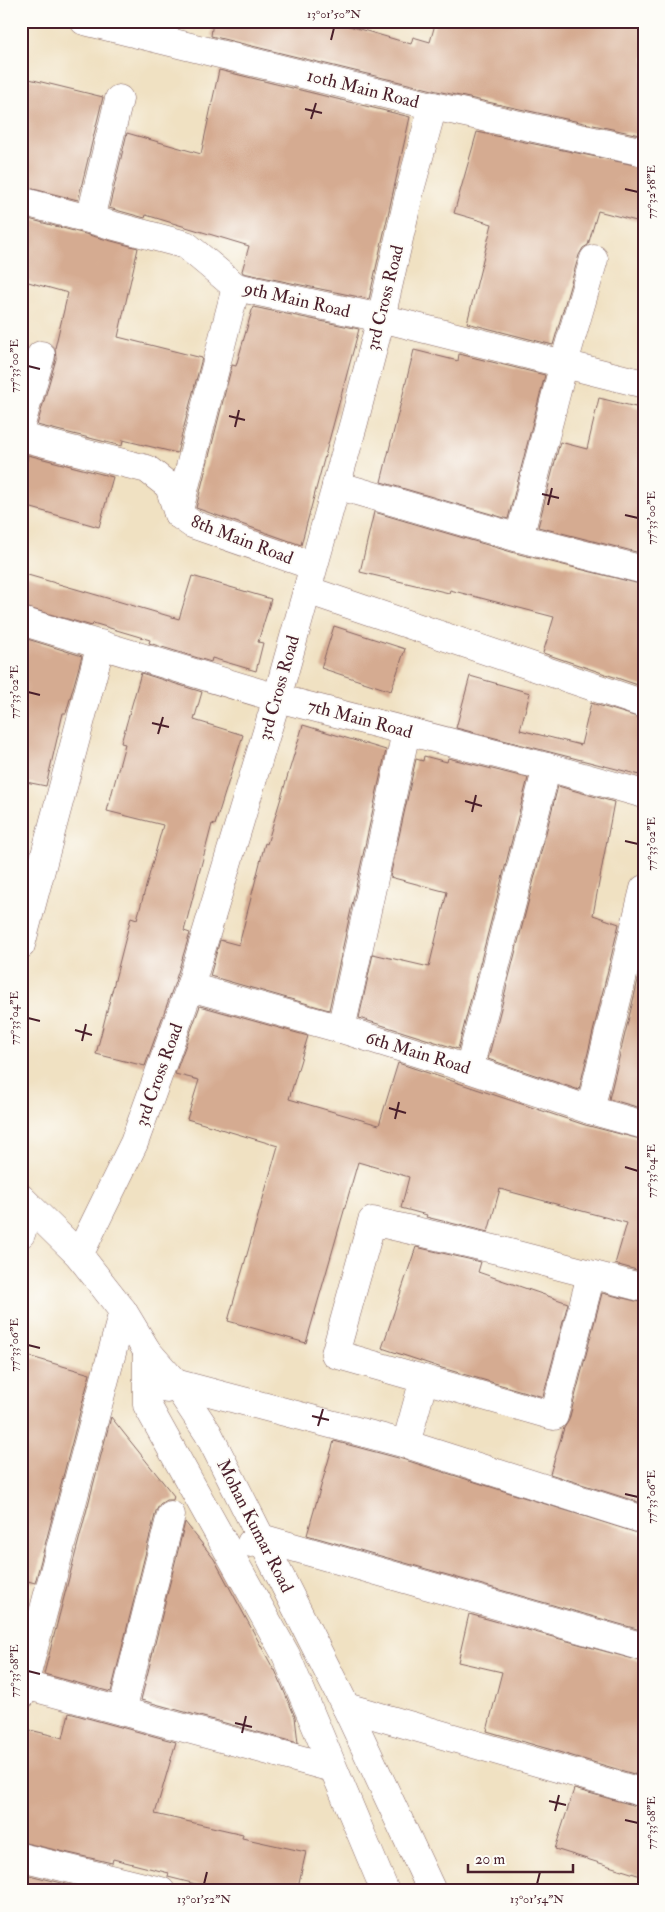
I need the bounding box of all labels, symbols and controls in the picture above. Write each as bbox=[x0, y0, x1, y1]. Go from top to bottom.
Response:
text: 13°01'50"N bbox=[307, 7, 361, 22]
street label: 10th Main Road bbox=[305, 64, 422, 114]
text: 77°32'58"E bbox=[644, 165, 659, 219]
street label: 3rd Cross Road bbox=[361, 243, 409, 353]
street label: 9th Main Road bbox=[240, 276, 353, 323]
text: 77°33'00"E bbox=[7, 339, 22, 393]
text: 77°33'00"E bbox=[644, 491, 659, 545]
street label: 8th Main Road bbox=[188, 510, 297, 570]
street label: 3rd Cross Road bbox=[253, 633, 305, 743]
text: 77°33'02"E bbox=[7, 665, 22, 719]
street label: 7th Main Road bbox=[305, 694, 415, 744]
text: 77°33'02"E bbox=[644, 817, 659, 871]
text: 77°33'04"E bbox=[7, 991, 22, 1045]
street label: 3rd Cross Road bbox=[130, 1020, 188, 1130]
street label: 6th Main Road bbox=[363, 1026, 473, 1080]
text: 77°33'04"E bbox=[644, 1144, 659, 1198]
text: 77°33'06"E bbox=[7, 1318, 22, 1372]
street label: Mohan Kumar Road bbox=[211, 1455, 299, 1597]
text: 77°33'06"E bbox=[644, 1470, 659, 1524]
text: 77°33'08"E bbox=[7, 1644, 22, 1698]
text: 77°33'08"E bbox=[644, 1796, 659, 1850]
scale bar bbox=[468, 1842, 572, 1874]
text: 20 m bbox=[475, 1850, 505, 1869]
text: 13°01'52"N bbox=[177, 1892, 231, 1907]
text: 13°01'54"N bbox=[510, 1892, 564, 1907]

